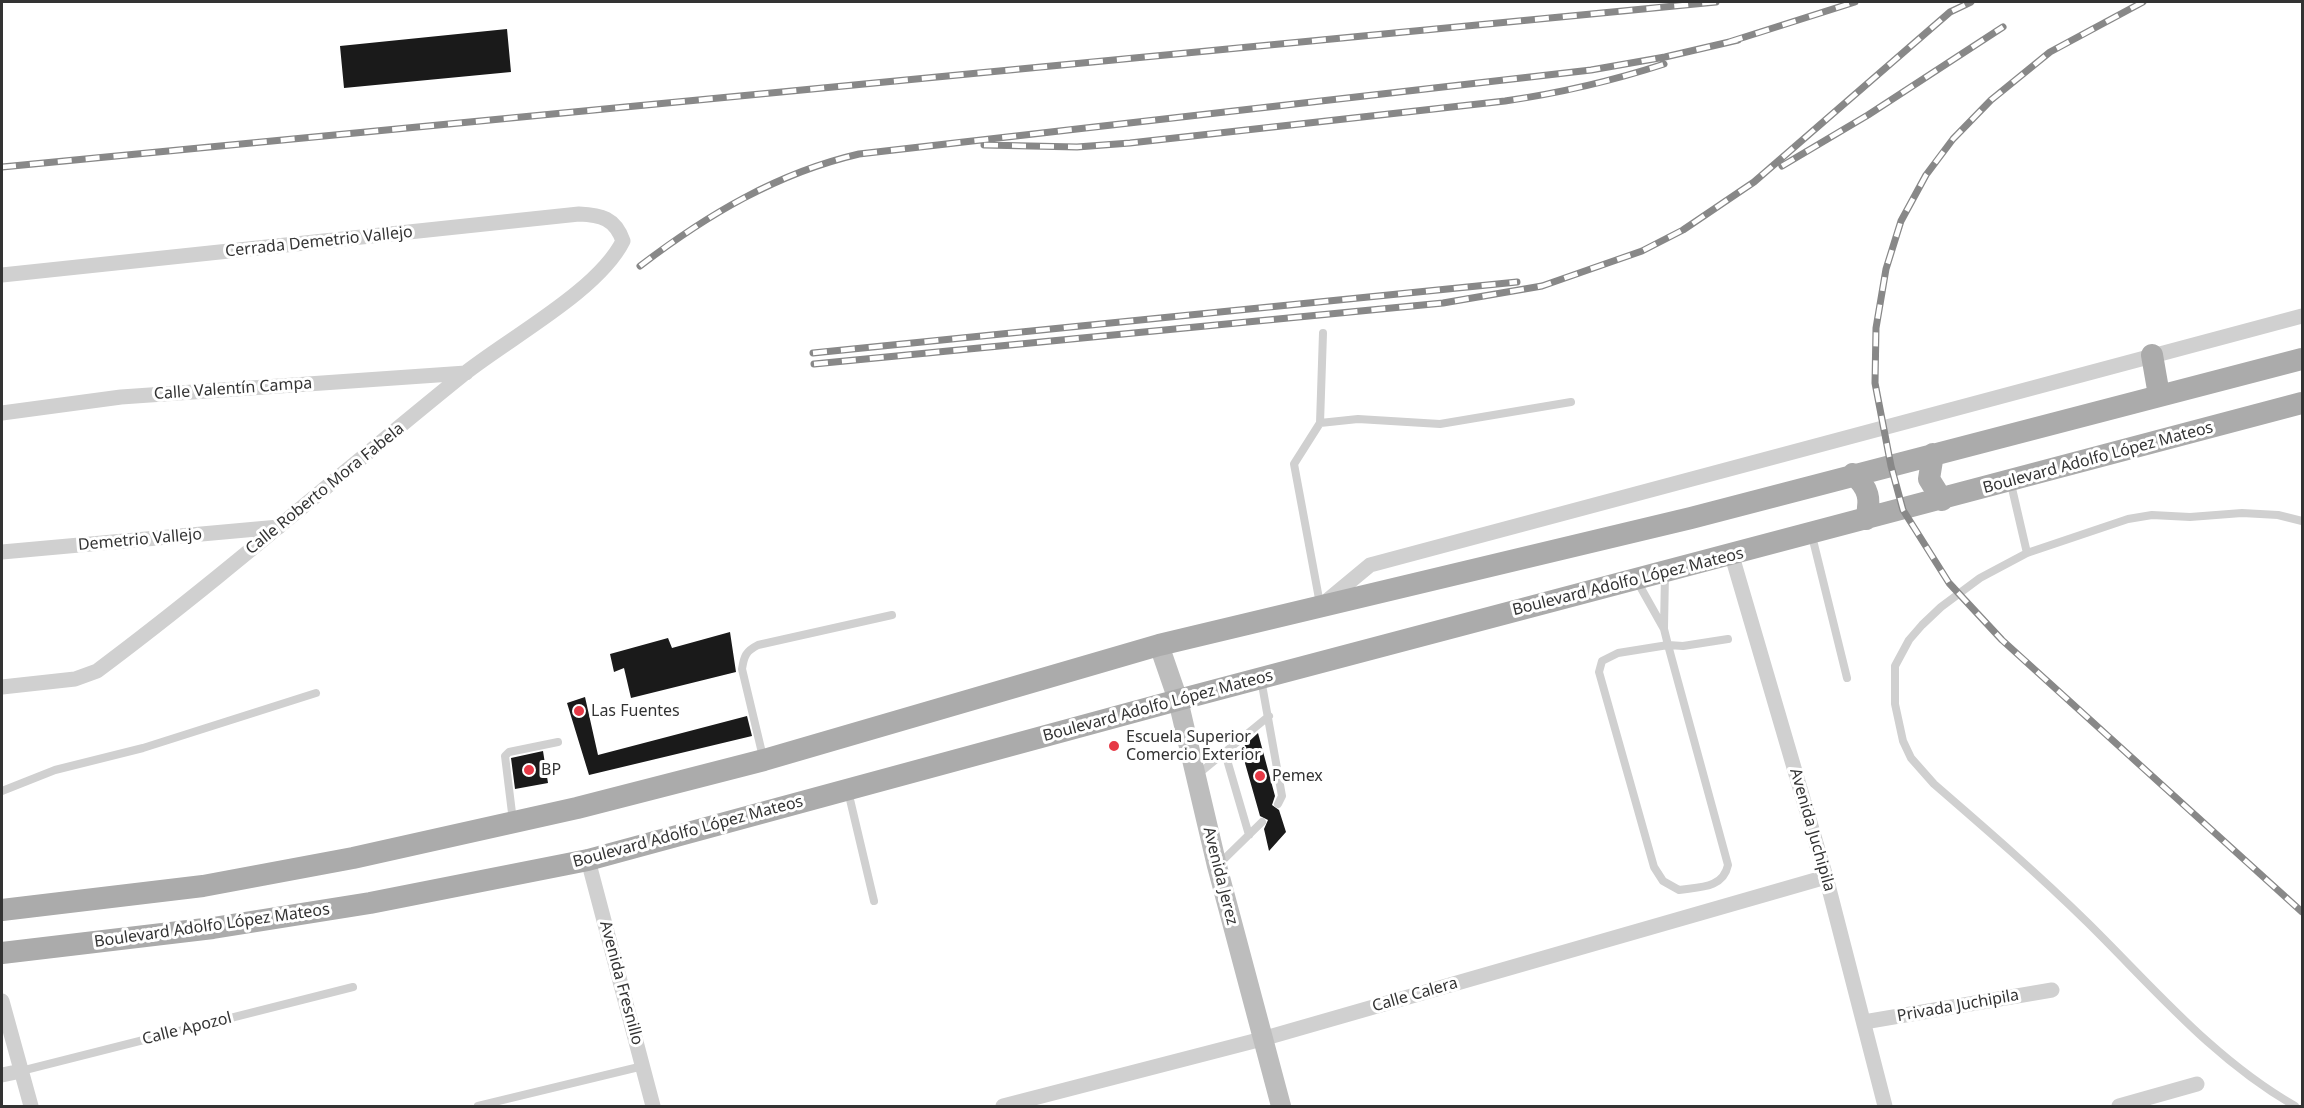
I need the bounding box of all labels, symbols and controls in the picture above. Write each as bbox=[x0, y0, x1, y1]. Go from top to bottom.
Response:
street label: Cerrada Demetrio Vallejo bbox=[224, 223, 414, 261]
street label: Calle Valentín Campa bbox=[153, 374, 313, 404]
street label: Boulevard Adolfo López Mateos bbox=[1981, 418, 2215, 498]
street label: Calle Roberto Mora Fabela bbox=[242, 419, 408, 559]
street label: Demetrio Vallejo bbox=[77, 525, 203, 555]
street label: Boulevard Adolfo López Mateos bbox=[1510, 544, 1746, 620]
street label: Boulevard Adolfo López Mateos bbox=[1041, 666, 1275, 746]
place label: Las Fuentes bbox=[591, 701, 680, 721]
marker: Las Fuentes bbox=[572, 704, 586, 718]
place label: Escuela Superior Comercio Exterior bbox=[1126, 727, 1261, 765]
marker: Escuela Superior Comercio Exterior bbox=[1107, 739, 1121, 753]
place label: BP bbox=[541, 760, 561, 780]
marker: BP bbox=[522, 763, 536, 777]
place label: Pemex bbox=[1272, 766, 1323, 786]
street label: Avenida Juchipila bbox=[1785, 766, 1839, 894]
marker: Pemex bbox=[1253, 769, 1267, 783]
street label: Boulevard Adolfo López Mateos bbox=[571, 792, 805, 872]
street label: Avenida Jerez bbox=[1199, 825, 1241, 927]
street label: Boulevard Adolfo López Mateos bbox=[93, 900, 331, 952]
street label: Avenida Fresnillo bbox=[595, 919, 647, 1047]
street label: Calle Calera bbox=[1370, 974, 1460, 1016]
street label: Privada Juchipila bbox=[1896, 986, 2020, 1026]
street label: Calle Apozol bbox=[140, 1009, 234, 1049]

